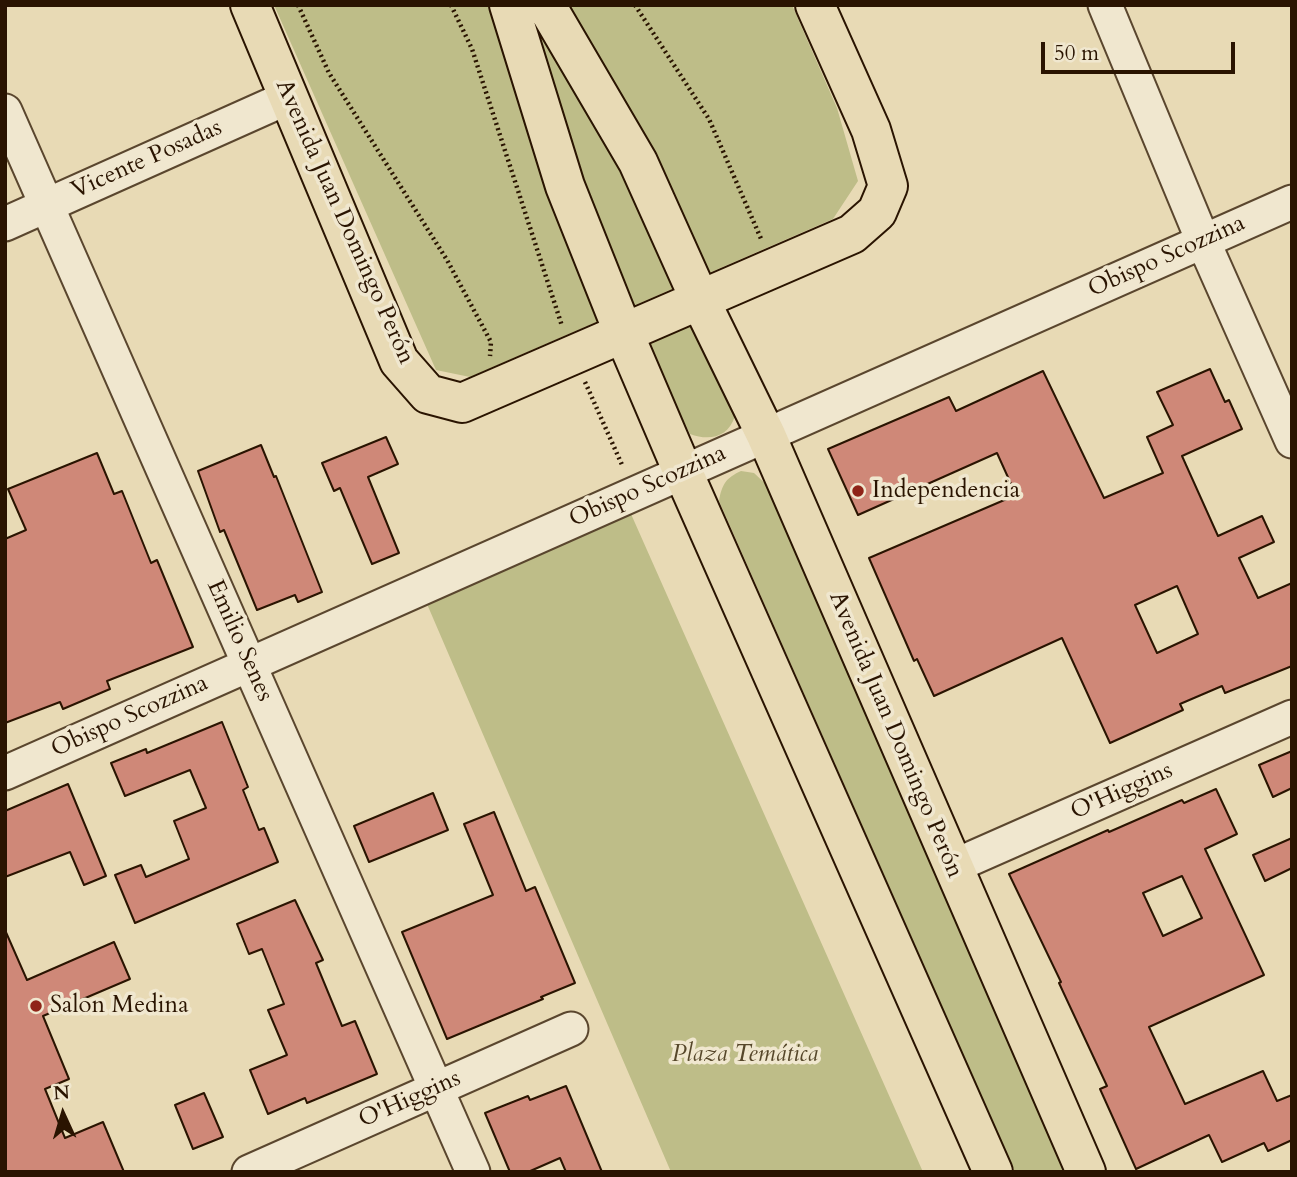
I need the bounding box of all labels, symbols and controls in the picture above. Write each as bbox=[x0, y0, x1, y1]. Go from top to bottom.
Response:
scale bar bbox=[1045, 28, 1239, 72]
text: 50 m bbox=[1054, 39, 1099, 68]
street label: Avenida Juan Domingo Perón bbox=[268, 75, 420, 369]
street label: Vicente Posadas bbox=[67, 114, 227, 206]
street label: Obispo Scozzina bbox=[1084, 210, 1250, 304]
street label: Obispo Scozzina bbox=[565, 440, 731, 534]
place label: Independencia bbox=[872, 477, 1020, 505]
marker: Independencia bbox=[850, 483, 866, 499]
street label: Emilio Senes bbox=[199, 576, 279, 706]
street label: Avenida Juan Domingo Perón bbox=[822, 587, 968, 883]
street label: Obispo Scozzina bbox=[47, 670, 213, 764]
street label: O'Higgins bbox=[1067, 757, 1177, 827]
place label: Salon Medina bbox=[50, 992, 189, 1020]
marker: Salon Medina bbox=[28, 998, 44, 1014]
park label: Plaza Temática bbox=[672, 1041, 818, 1069]
street label: O'Higgins bbox=[355, 1065, 465, 1135]
north arrow bbox=[28, 1079, 98, 1149]
text: N bbox=[52, 1080, 71, 1107]

